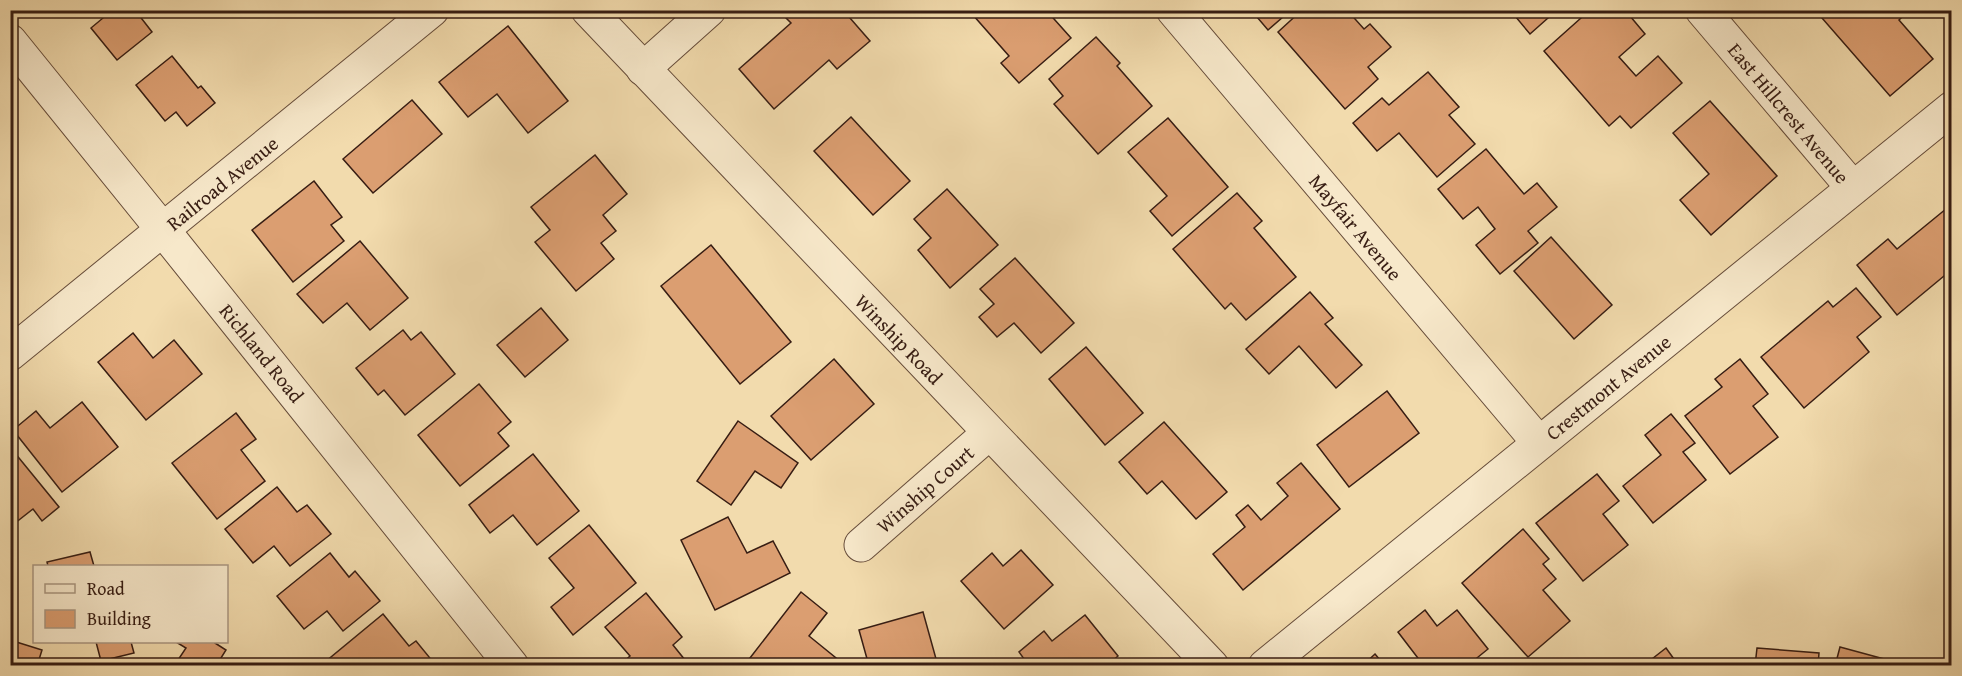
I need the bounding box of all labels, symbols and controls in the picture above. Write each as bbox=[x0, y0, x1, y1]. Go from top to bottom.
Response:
street label: East Hillcrest Avenue bbox=[1721, 36, 1857, 190]
street label: Railroad Avenue bbox=[160, 129, 284, 237]
street label: Mayfair Avenue bbox=[1303, 167, 1409, 287]
street label: Winship Road bbox=[848, 287, 950, 391]
street label: Richland Road bbox=[213, 297, 311, 409]
street label: Crestmont Avenue bbox=[1539, 327, 1677, 447]
street label: Winship Court bbox=[870, 438, 980, 540]
legend bbox=[33, 565, 228, 643]
text: Road bbox=[87, 575, 125, 602]
text: Building bbox=[87, 605, 151, 632]

